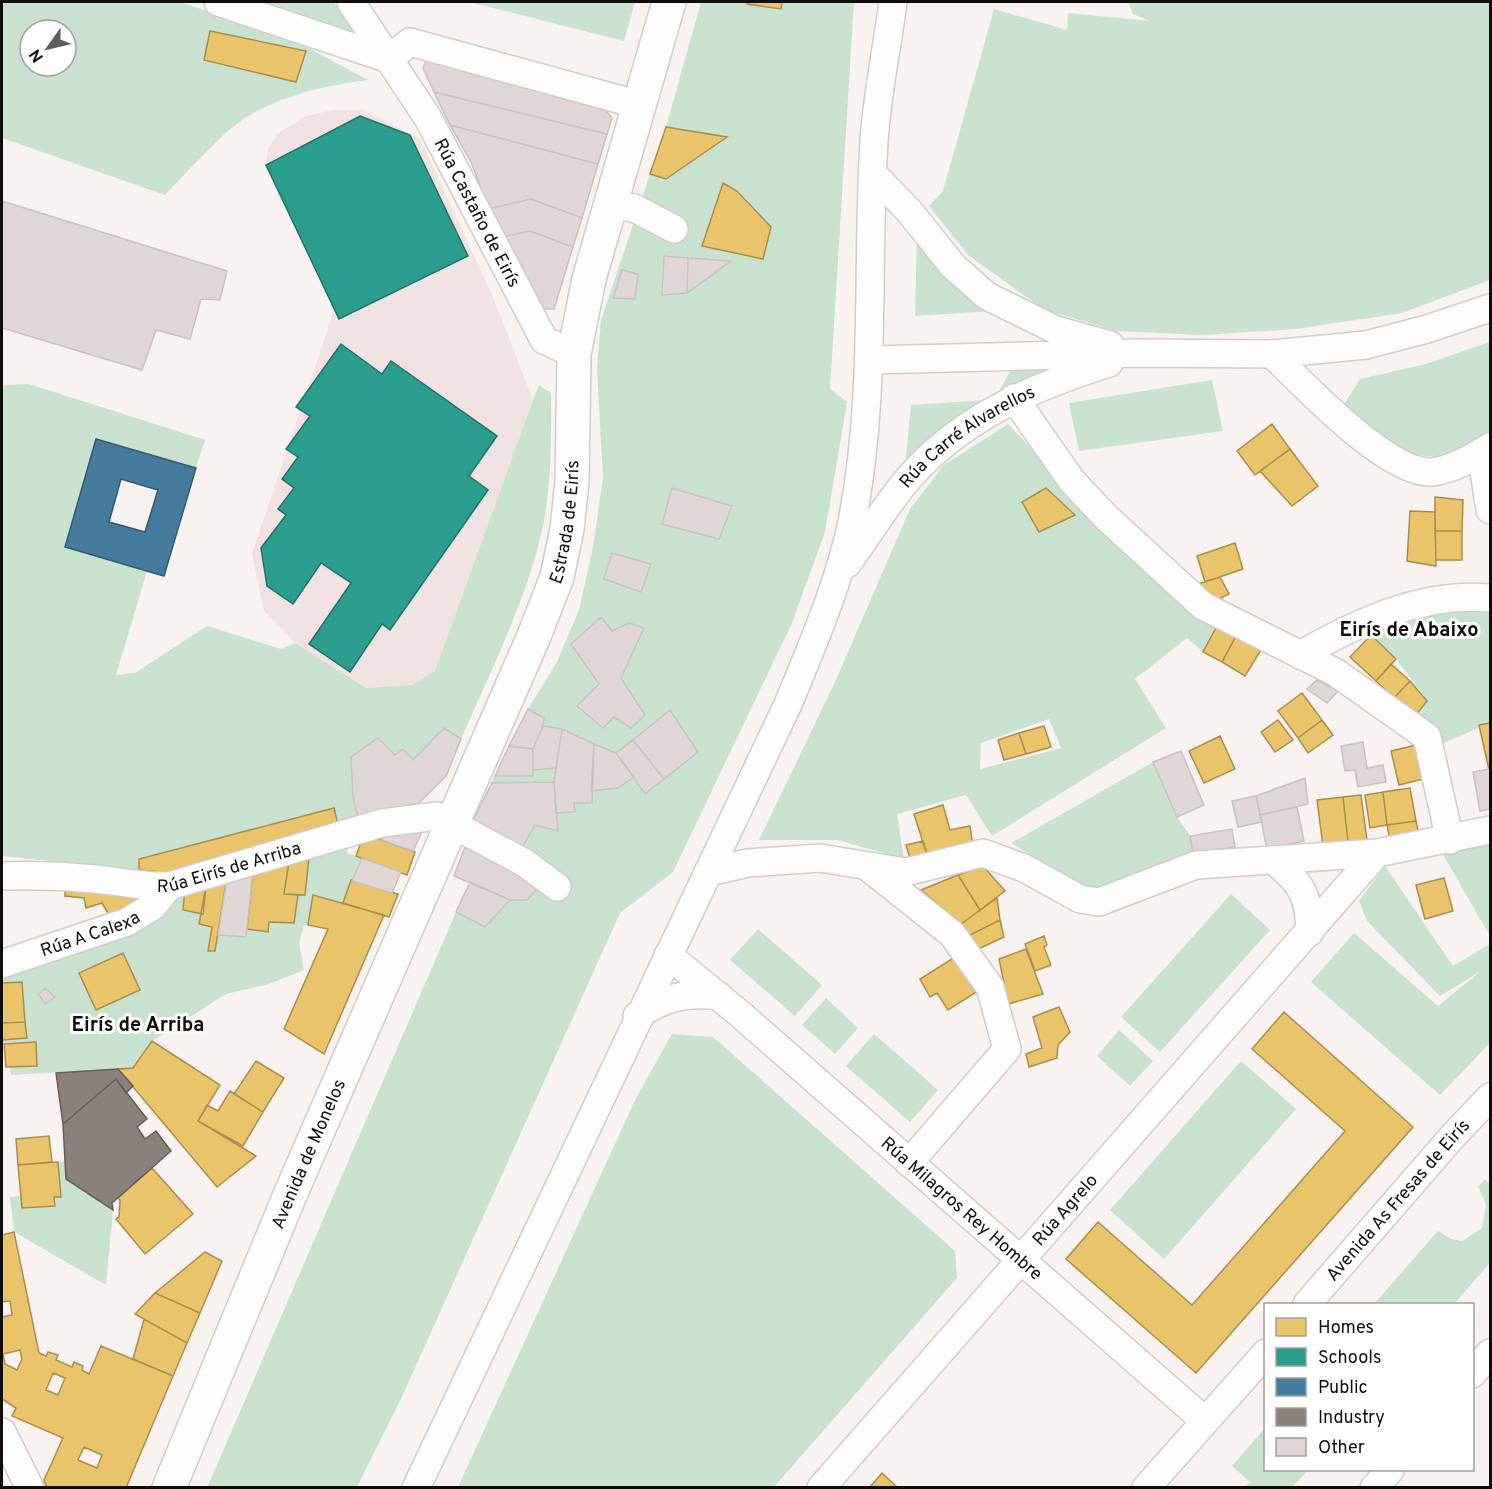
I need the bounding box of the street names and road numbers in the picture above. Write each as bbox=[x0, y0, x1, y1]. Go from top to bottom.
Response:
street label: Rúa Castaño de Eirís bbox=[428, 135, 525, 292]
street label: Rúa Carré Alvarellos bbox=[895, 381, 1039, 494]
street label: Estrada de Eirís bbox=[545, 460, 585, 588]
street label: Rúa Eirís de Arriba bbox=[157, 838, 304, 899]
street label: Rúa A Calexa bbox=[38, 907, 145, 963]
street label: Avenida de Monelos bbox=[267, 1076, 352, 1233]
street label: Avenida As Fresas de Eirís bbox=[1322, 1115, 1476, 1287]
street label: Rúa Milagros Rey Hombre bbox=[875, 1132, 1046, 1286]
street label: Rúa Agrelo bbox=[1028, 1170, 1104, 1251]

